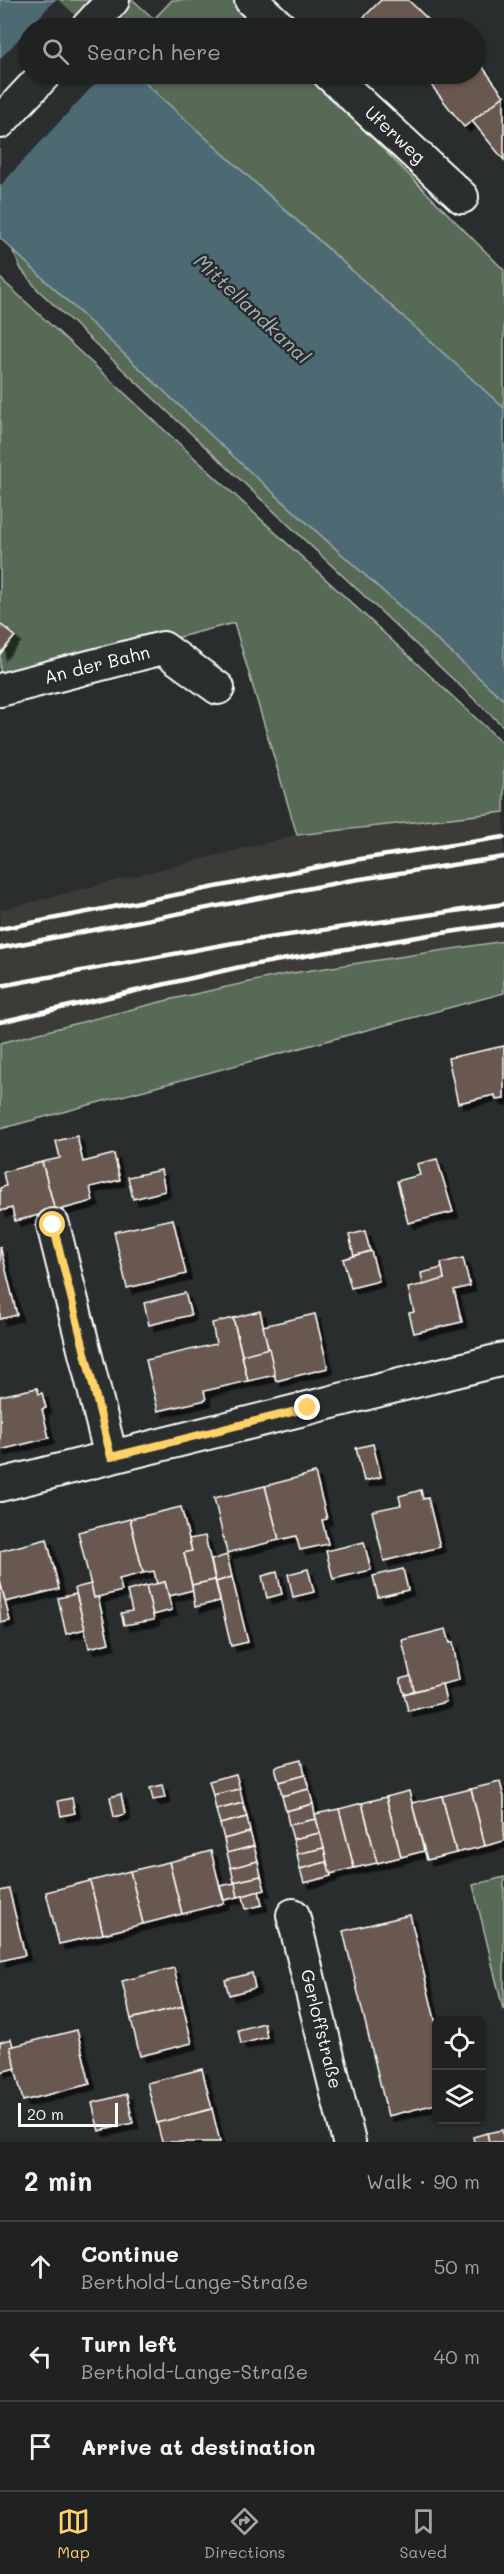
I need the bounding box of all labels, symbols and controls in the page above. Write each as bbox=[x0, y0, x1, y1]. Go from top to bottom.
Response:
search box bbox=[18, 18, 486, 84]
icon: search bbox=[39, 35, 72, 68]
text: Search here bbox=[87, 37, 221, 66]
street label: Uferweg bbox=[360, 100, 431, 169]
water label: Mittellandkanal bbox=[189, 248, 316, 369]
street label: An der Bahn bbox=[41, 639, 152, 689]
route start bbox=[39, 1211, 65, 1237]
route end bbox=[294, 1394, 320, 1420]
street label: Gerloffstraße bbox=[296, 1967, 348, 2091]
map controls bbox=[432, 2016, 486, 2124]
button: locate bbox=[432, 2016, 486, 2070]
button: layers bbox=[432, 2070, 486, 2124]
scale bar bbox=[18, 2100, 118, 2128]
text: 20 m bbox=[27, 2103, 64, 2124]
text: 2 min bbox=[24, 2164, 92, 2198]
text: Walk · 90 m bbox=[366, 2168, 480, 2194]
text: Continue bbox=[81, 2239, 179, 2268]
icon: ahead bbox=[24, 2250, 57, 2283]
text: 50 m bbox=[434, 2253, 480, 2279]
text: Berthold-Lange-Straße bbox=[81, 2268, 308, 2294]
text: Turn left bbox=[81, 2329, 177, 2358]
icon: left bbox=[24, 2340, 57, 2373]
text: 40 m bbox=[434, 2343, 480, 2369]
text: Berthold-Lange-Straße bbox=[81, 2358, 308, 2384]
icon: arrive bbox=[24, 2430, 57, 2463]
text: Arrive at destination bbox=[81, 2432, 316, 2461]
tab: Map bbox=[57, 2505, 90, 2562]
tab: Directions bbox=[204, 2505, 285, 2562]
tab: Saved bbox=[399, 2505, 447, 2562]

